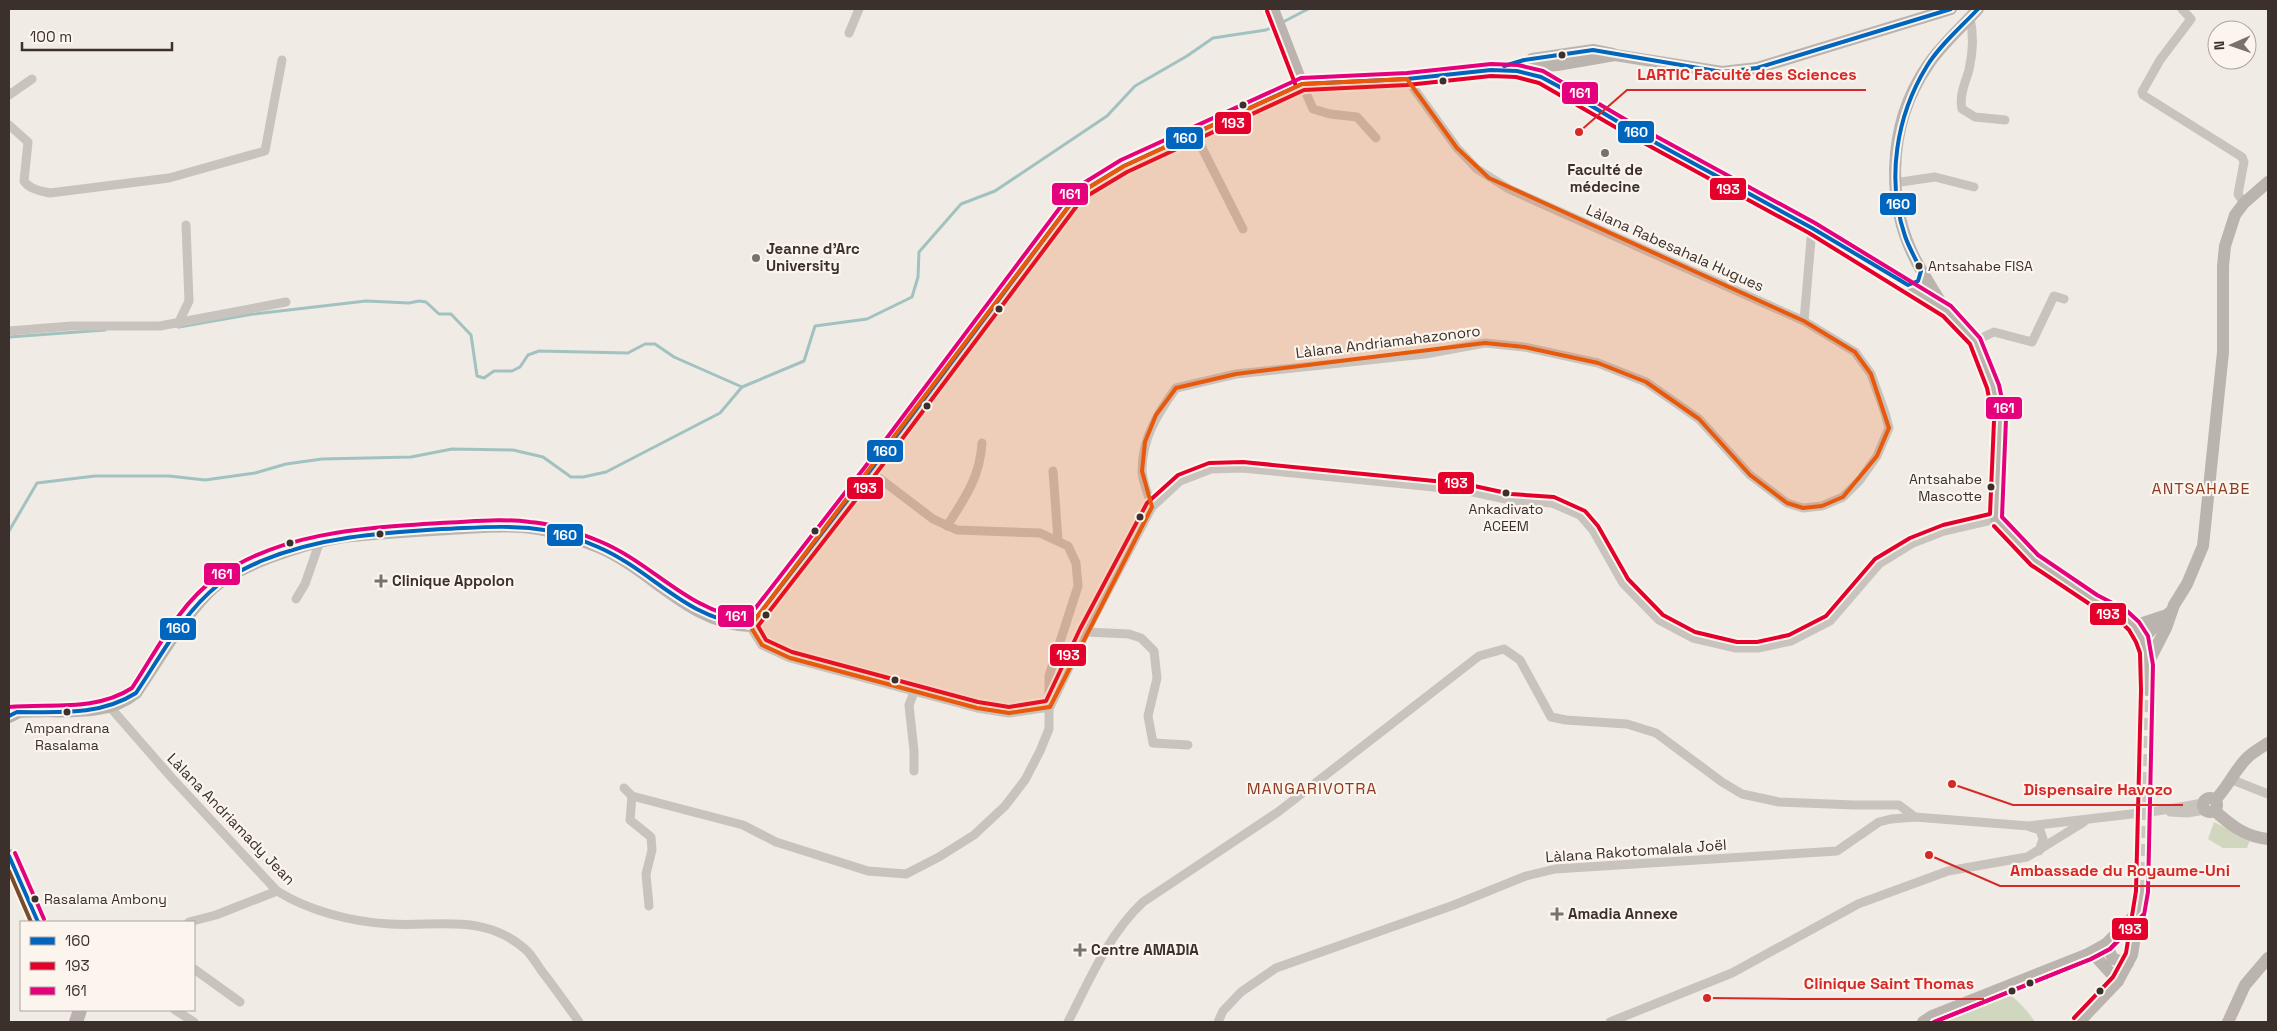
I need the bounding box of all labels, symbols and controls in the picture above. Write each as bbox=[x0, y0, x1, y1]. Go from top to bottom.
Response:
scale bar bbox=[22, 20, 172, 52]
north arrow bbox=[2207, 20, 2257, 70]
text: 100 m bbox=[30, 27, 72, 46]
text: N bbox=[2210, 40, 2228, 50]
unlabelled marker bbox=[1557, 50, 1567, 60]
callout: LARTIC Faculté des Sciences bbox=[1627, 59, 1866, 90]
text: LARTIC Faculté des Sciences bbox=[1637, 64, 1857, 85]
unlabelled marker bbox=[1438, 76, 1448, 86]
line badge: 161 bbox=[1561, 81, 1599, 105]
text: 161 bbox=[1569, 84, 1591, 102]
unlabelled marker bbox=[1238, 100, 1248, 110]
line badge: 193 bbox=[1214, 111, 1252, 135]
text: 193 bbox=[1221, 114, 1245, 132]
line badge: 160 bbox=[1617, 120, 1655, 144]
text: 160 bbox=[1624, 123, 1648, 141]
line badge: 160 bbox=[1165, 126, 1204, 150]
text: 160 bbox=[1173, 129, 1197, 147]
marker: Faculté de médecine bbox=[1599, 147, 1611, 159]
place label: Faculté de médecine bbox=[1567, 160, 1643, 196]
line badge: 193 bbox=[1709, 177, 1747, 201]
text: 193 bbox=[1716, 180, 1740, 198]
line badge: 161 bbox=[1051, 182, 1089, 206]
text: 161 bbox=[1059, 185, 1081, 203]
line badge: 160 bbox=[1879, 192, 1917, 216]
text: 160 bbox=[1886, 195, 1910, 213]
street label: Làlana Rabesahala Hugues bbox=[1583, 200, 1767, 295]
place label: Jeanne d'Arc University bbox=[766, 239, 860, 275]
marker: Jeanne d'Arc University bbox=[750, 252, 762, 264]
place label: Antsahabe FISA bbox=[1928, 257, 2033, 275]
marker: Antsahabe FISA bbox=[1914, 261, 1924, 271]
unlabelled marker bbox=[994, 304, 1004, 314]
street label: Làlana Andriamahazonoro bbox=[1294, 321, 1481, 362]
line badge: 161 bbox=[1985, 396, 2023, 420]
text: 161 bbox=[1993, 399, 2015, 417]
unlabelled marker bbox=[922, 401, 932, 411]
line badge: 160 bbox=[866, 439, 904, 463]
text: 160 bbox=[873, 442, 897, 460]
place label: Antsahabe Mascotte bbox=[1909, 470, 1982, 505]
line badge: 193 bbox=[1437, 471, 1475, 495]
text: 193 bbox=[1444, 474, 1468, 492]
line badge: 193 bbox=[846, 476, 884, 500]
district label: ANTSAHABE bbox=[2152, 478, 2250, 499]
text: 193 bbox=[853, 479, 877, 497]
marker: Antsahabe Mascotte bbox=[1986, 482, 1996, 492]
marker: Ankadivato ACEEM bbox=[1501, 488, 1511, 498]
place label: Ankadivato ACEEM bbox=[1469, 500, 1543, 535]
unlabelled marker bbox=[1135, 512, 1145, 522]
line badge: 160 bbox=[546, 523, 584, 547]
text: 160 bbox=[553, 526, 577, 544]
unlabelled marker bbox=[810, 526, 820, 536]
unlabelled marker bbox=[375, 529, 385, 539]
unlabelled marker bbox=[285, 538, 295, 548]
line badge: 161 bbox=[203, 562, 241, 586]
text: 161 bbox=[211, 565, 233, 583]
place label: Clinique Appolon bbox=[392, 571, 514, 590]
marker: Clinique Appolon bbox=[374, 574, 388, 588]
line badge: 193 bbox=[2089, 602, 2127, 626]
line badge: 161 bbox=[717, 604, 755, 628]
text: 193 bbox=[2096, 605, 2120, 623]
text: 161 bbox=[725, 607, 747, 625]
unlabelled marker bbox=[761, 610, 771, 620]
line badge: 160 bbox=[159, 617, 197, 641]
text: 160 bbox=[166, 619, 190, 637]
line badge: 193 bbox=[1049, 643, 1087, 667]
text: 193 bbox=[1056, 646, 1080, 664]
unlabelled marker bbox=[890, 675, 900, 685]
marker: Ampandrana Rasalama bbox=[62, 707, 72, 717]
place label: Ampandrana Rasalama bbox=[24, 719, 110, 754]
street label: Làlana Andriamady Jean bbox=[163, 749, 299, 889]
callout: Dispensaire Havozo bbox=[2013, 774, 2183, 805]
district label: MANGARIVOTRA bbox=[1247, 778, 1377, 799]
text: Dispensaire Havozo bbox=[2023, 779, 2173, 800]
street label: Làlana Rakotomalala Joël bbox=[1545, 835, 1727, 866]
callout: Ambassade du Royaume-Uni bbox=[2000, 855, 2240, 886]
text: Ambassade du Royaume-Uni bbox=[2010, 860, 2230, 881]
place label: Rasalama Ambony bbox=[44, 890, 167, 908]
marker: Rasalama Ambony bbox=[30, 894, 40, 904]
place label: Amadia Annexe bbox=[1568, 904, 1678, 923]
marker: Amadia Annexe bbox=[1550, 907, 1564, 921]
line badge: 193 bbox=[2111, 917, 2149, 941]
text: 193 bbox=[2118, 920, 2142, 938]
legend bbox=[20, 921, 195, 1011]
text: 160 bbox=[65, 931, 90, 950]
place label: Centre AMADIA bbox=[1091, 940, 1199, 959]
marker: Centre AMADIA bbox=[1073, 943, 1087, 957]
text: 193 bbox=[65, 956, 90, 975]
callout: Clinique Saint Thomas bbox=[1793, 968, 1984, 999]
text: Clinique Saint Thomas bbox=[1804, 973, 1974, 994]
unlabelled marker bbox=[2025, 978, 2035, 988]
text: 161 bbox=[65, 981, 87, 1000]
unlabelled marker bbox=[2007, 986, 2017, 996]
unlabelled marker bbox=[2095, 986, 2105, 996]

